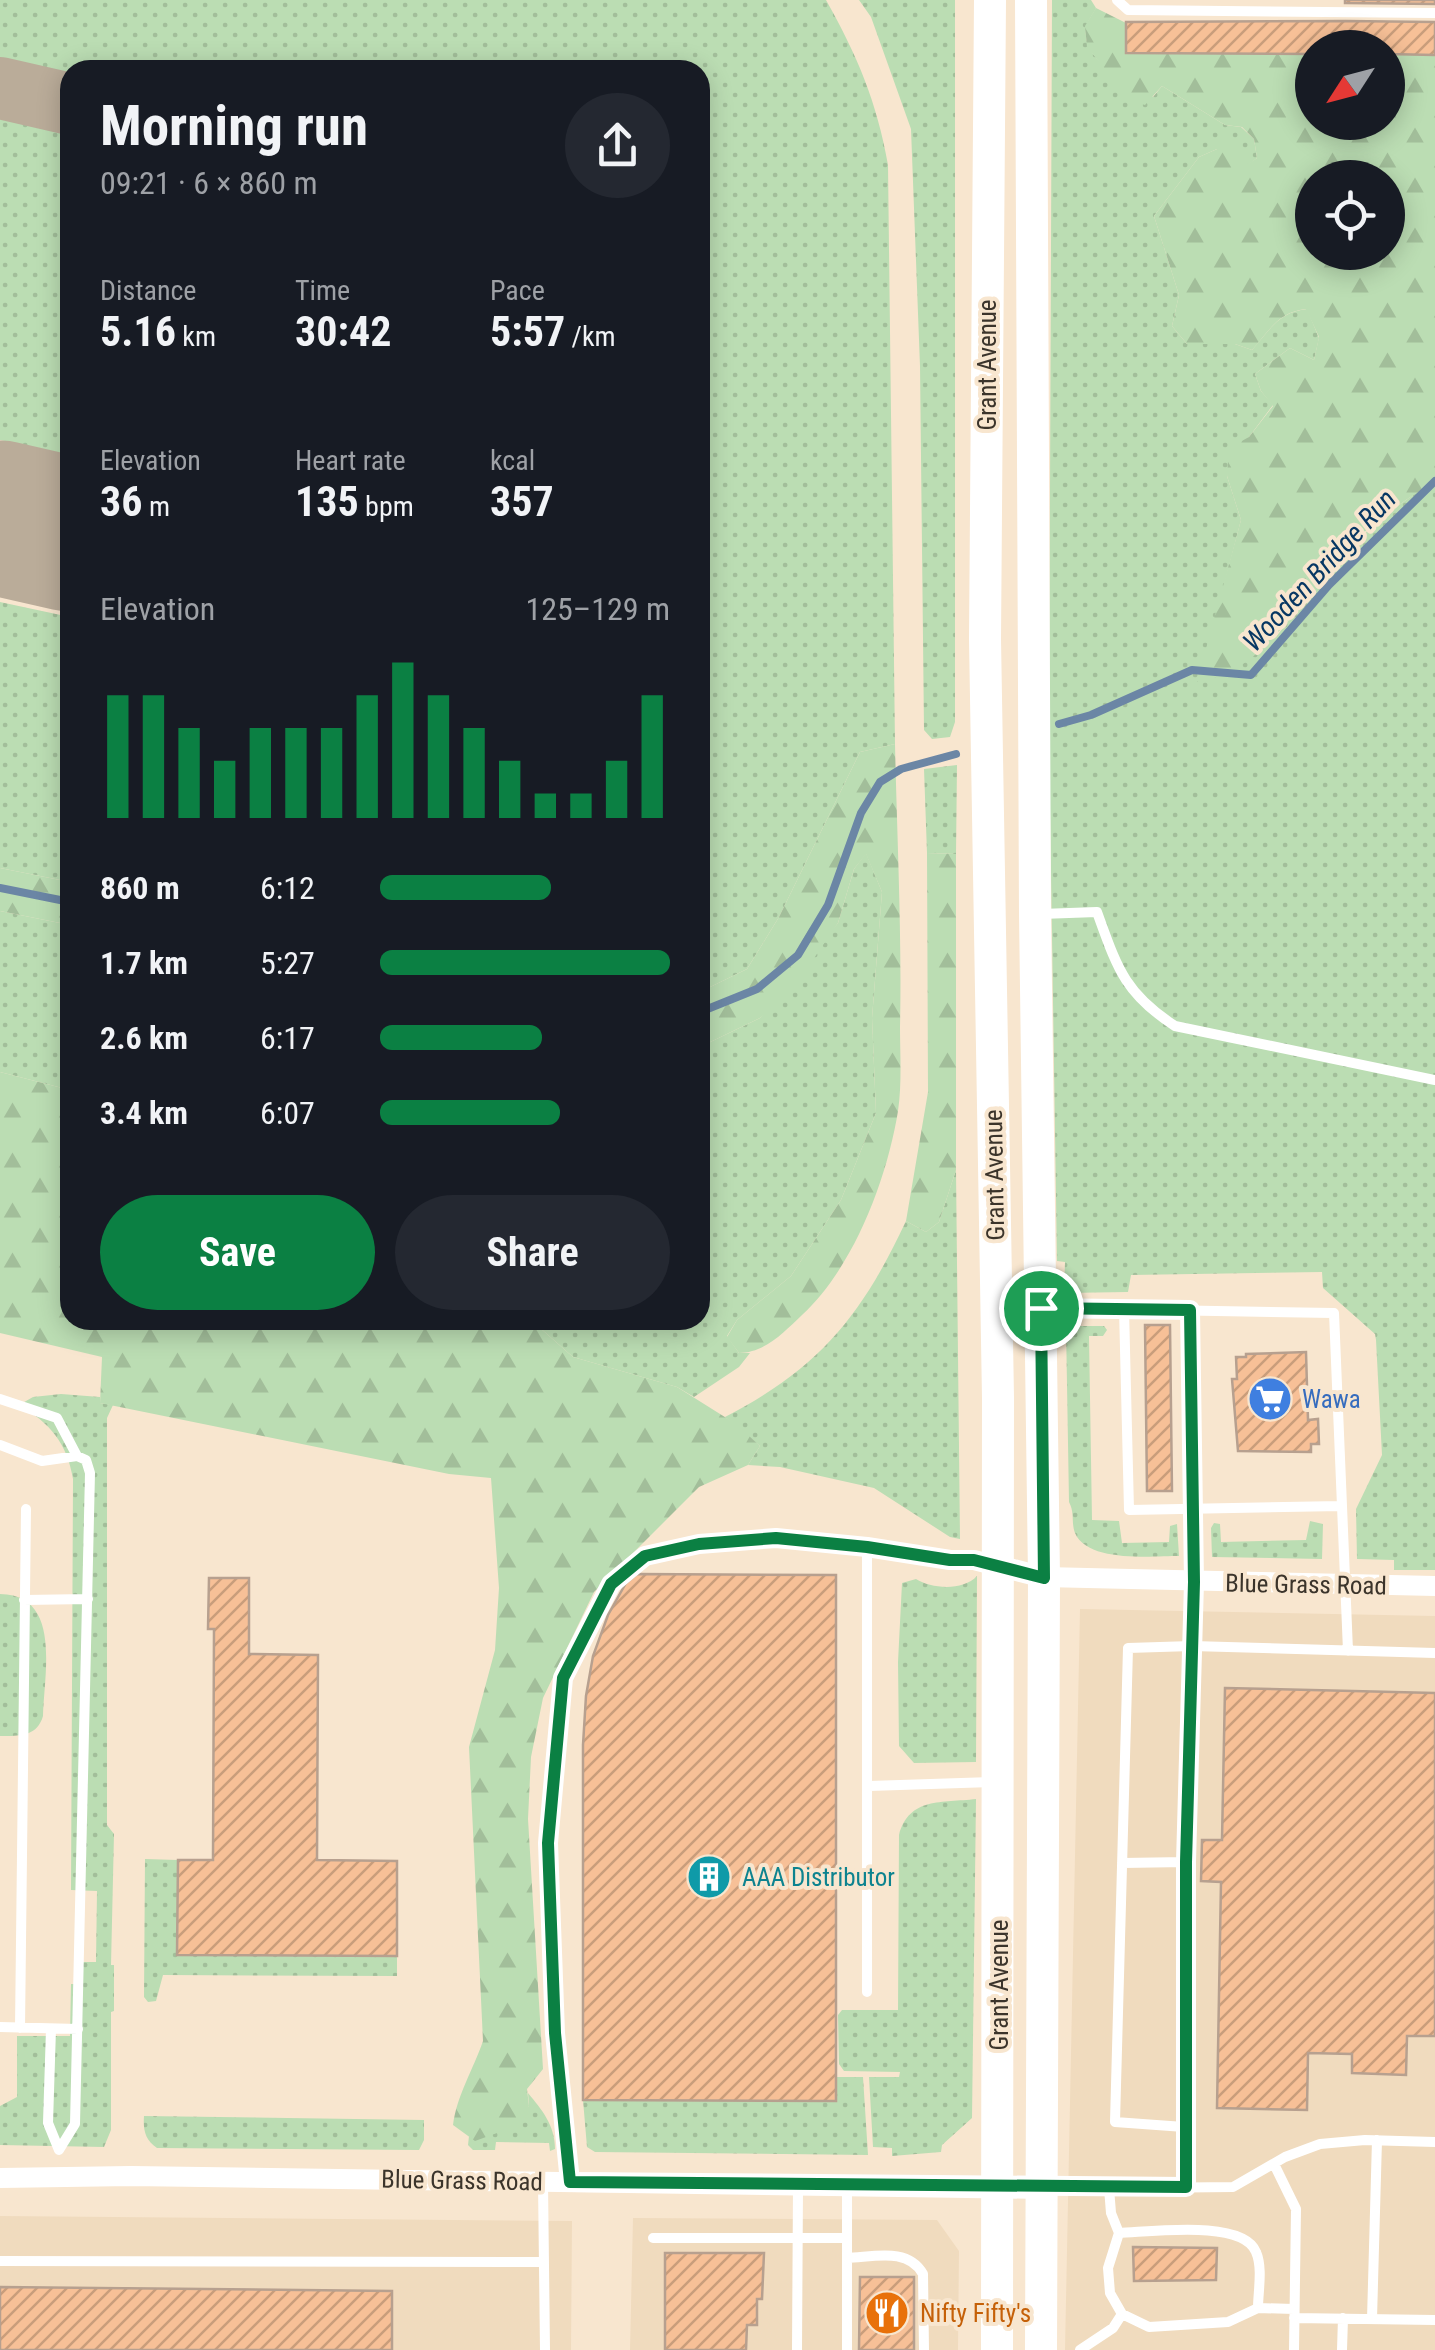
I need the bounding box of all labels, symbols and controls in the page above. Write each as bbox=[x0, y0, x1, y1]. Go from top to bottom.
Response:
north arrow bbox=[1295, 30, 1405, 140]
map controls bbox=[1295, 30, 1405, 270]
button: share bbox=[565, 93, 670, 198]
text: Morning run bbox=[100, 94, 368, 158]
button: locate bbox=[1295, 160, 1405, 270]
text: 09:21 · 6 × 860 m bbox=[100, 164, 318, 202]
text: Distance bbox=[100, 274, 197, 307]
text: Time bbox=[295, 274, 350, 307]
text: Pace bbox=[490, 274, 545, 307]
street label: Grant Avenue bbox=[973, 299, 1002, 431]
text: 5.16 bbox=[100, 307, 176, 356]
text: 30:42 bbox=[295, 307, 391, 356]
text: 5:57 bbox=[490, 307, 565, 356]
text: km bbox=[176, 320, 216, 353]
text: /km bbox=[565, 320, 616, 353]
text: Elevation bbox=[100, 444, 201, 477]
text: Heart rate bbox=[295, 444, 406, 477]
text: kcal bbox=[490, 444, 535, 477]
text: 36 bbox=[100, 477, 142, 526]
text: 135 bbox=[295, 477, 359, 526]
text: 357 bbox=[490, 477, 554, 526]
water label: Wooden Bridge Run bbox=[1236, 483, 1403, 658]
text: m bbox=[142, 490, 170, 523]
text: bpm bbox=[359, 490, 414, 523]
text: Elevation bbox=[100, 590, 215, 628]
text: 125–129 m bbox=[525, 590, 670, 628]
text: 860 m bbox=[100, 869, 180, 907]
text: 6:12 bbox=[260, 869, 315, 907]
text: 1.7 km bbox=[100, 944, 188, 982]
text: 5:27 bbox=[260, 944, 315, 982]
text: 2.6 km bbox=[100, 1019, 188, 1057]
text: 6:17 bbox=[260, 1019, 315, 1057]
text: 3.4 km bbox=[100, 1094, 188, 1132]
text: 6:07 bbox=[260, 1094, 315, 1132]
street label: Grant Avenue bbox=[979, 1109, 1010, 1241]
button: Save bbox=[100, 1195, 375, 1310]
button: Share bbox=[395, 1195, 670, 1310]
pin bbox=[999, 1266, 1084, 1351]
icon: arrive bbox=[1014, 1281, 1069, 1336]
supermarket icon: Wawa bbox=[1247, 1376, 1293, 1422]
place label: Wawa bbox=[1302, 1385, 1361, 1414]
street label: Blue Grass Road bbox=[1225, 1569, 1387, 1600]
building icon: AAA Distributor bbox=[686, 1854, 732, 1900]
place label: AAA Distributor bbox=[742, 1863, 895, 1892]
street label: Grant Avenue bbox=[985, 1919, 1014, 2051]
street label: Blue Grass Road bbox=[381, 2165, 543, 2196]
restaurant icon: Nifty Fifty's bbox=[864, 2290, 910, 2336]
place label: Nifty Fifty's bbox=[920, 2299, 1031, 2328]

